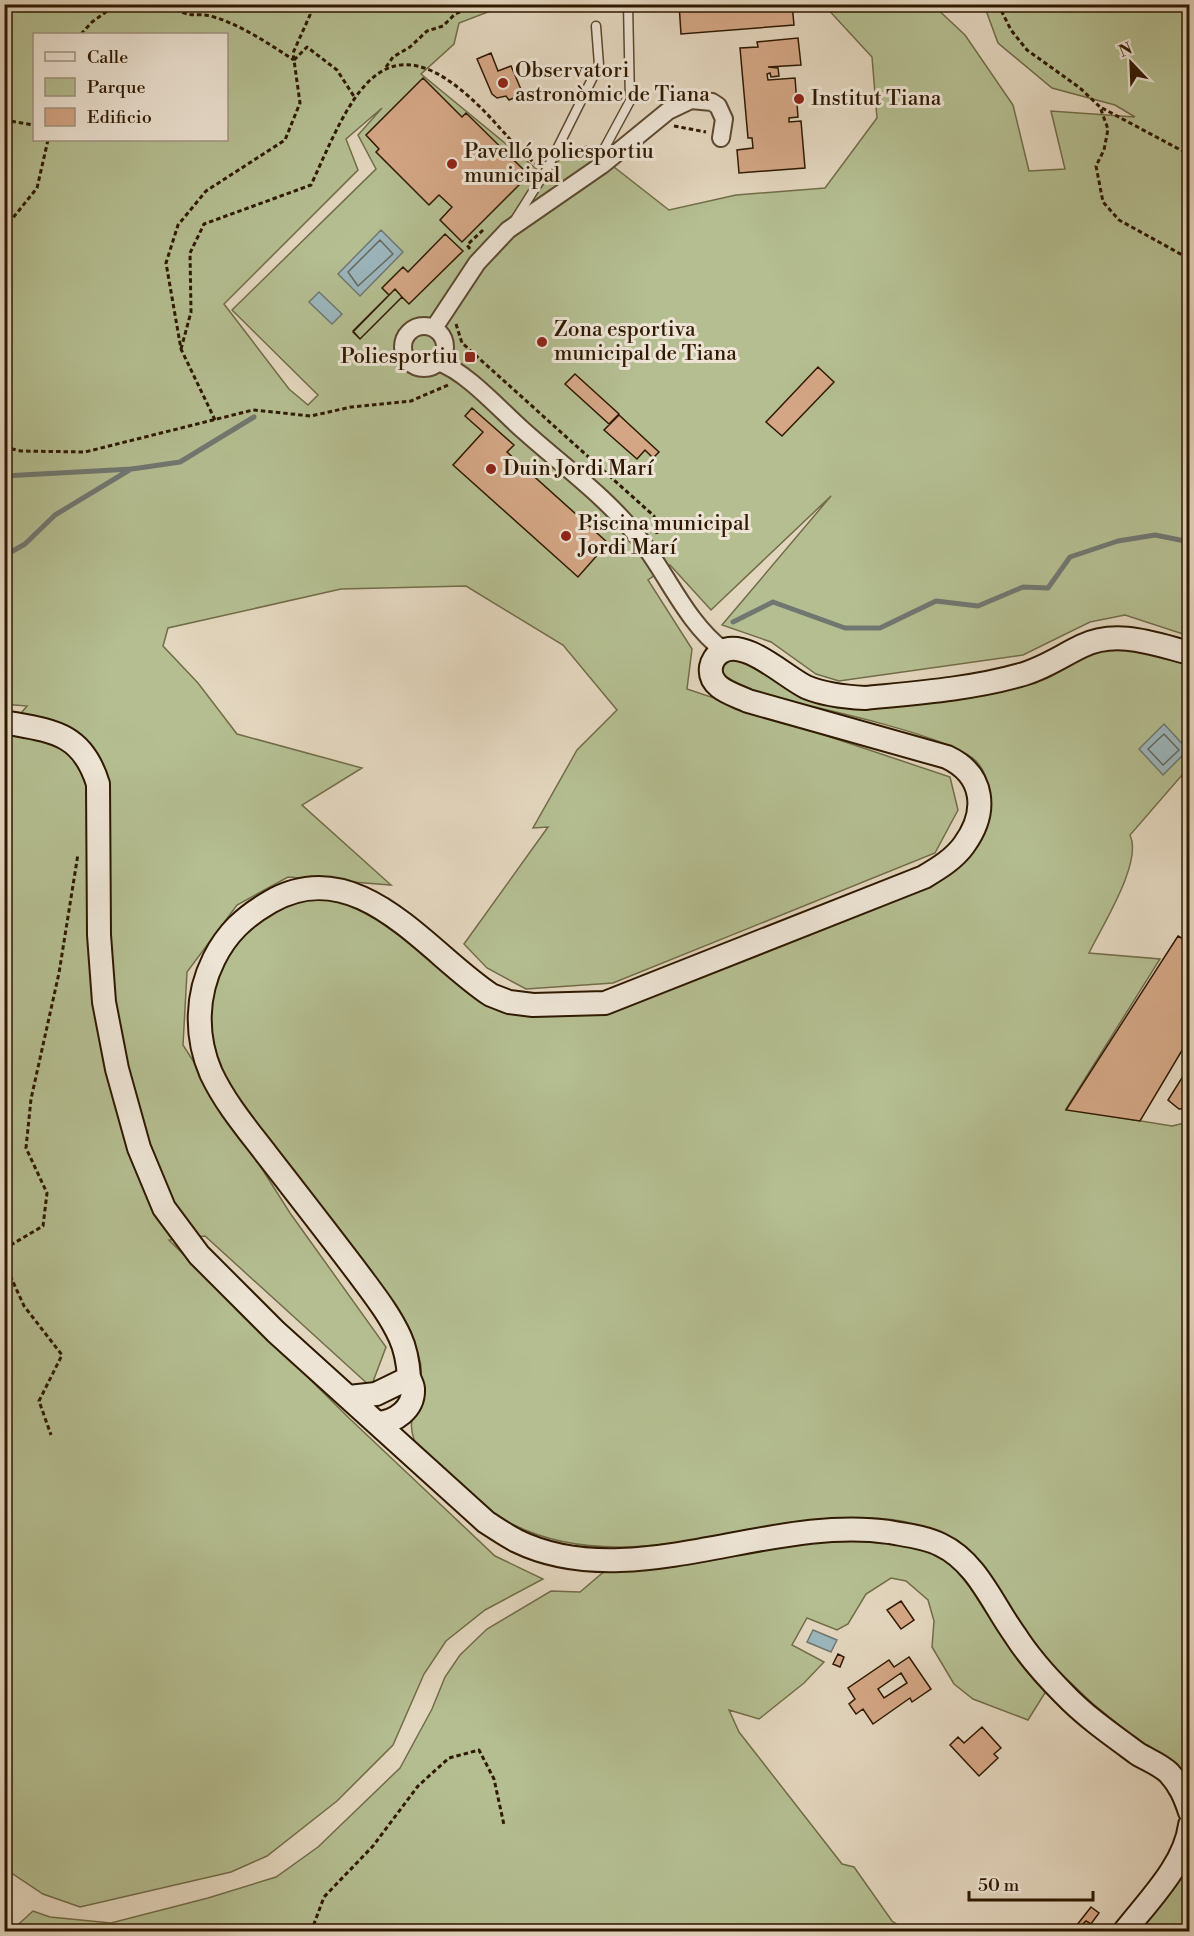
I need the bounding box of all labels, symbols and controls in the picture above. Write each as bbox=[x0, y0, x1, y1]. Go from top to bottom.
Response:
legend bbox=[33, 33, 228, 141]
north arrow bbox=[1101, 33, 1161, 93]
text: N bbox=[1116, 38, 1136, 62]
text: Calle bbox=[87, 46, 128, 69]
place label: Observatori astronòmic de Tiana bbox=[515, 58, 710, 108]
text: Parque bbox=[87, 76, 146, 99]
marker: Observatori astronòmic de Tiana bbox=[496, 76, 510, 90]
place label: Institut Tiana bbox=[811, 86, 942, 112]
marker: Institut Tiana bbox=[792, 92, 806, 106]
text: Edificio bbox=[87, 106, 152, 129]
place label: Pavelló poliesportiu municipal bbox=[464, 139, 654, 189]
marker: Pavelló poliesportiu municipal bbox=[445, 157, 459, 171]
place label: Zona esportiva municipal de Tiana bbox=[554, 317, 737, 367]
marker: Zona esportiva municipal de Tiana bbox=[535, 335, 549, 349]
place label: Poliesportiu bbox=[340, 344, 458, 370]
marker: Poliesportiu bbox=[463, 350, 477, 364]
place label: Duin Jordi Marí bbox=[503, 456, 655, 482]
marker: Duin Jordi Marí bbox=[484, 462, 498, 476]
place label: Piscina municipal Jordi Marí bbox=[577, 511, 750, 561]
marker: Piscina municipal Jordi Marí bbox=[559, 529, 573, 543]
scale bar bbox=[969, 1864, 1094, 1902]
text: 50 m bbox=[978, 1874, 1020, 1897]

